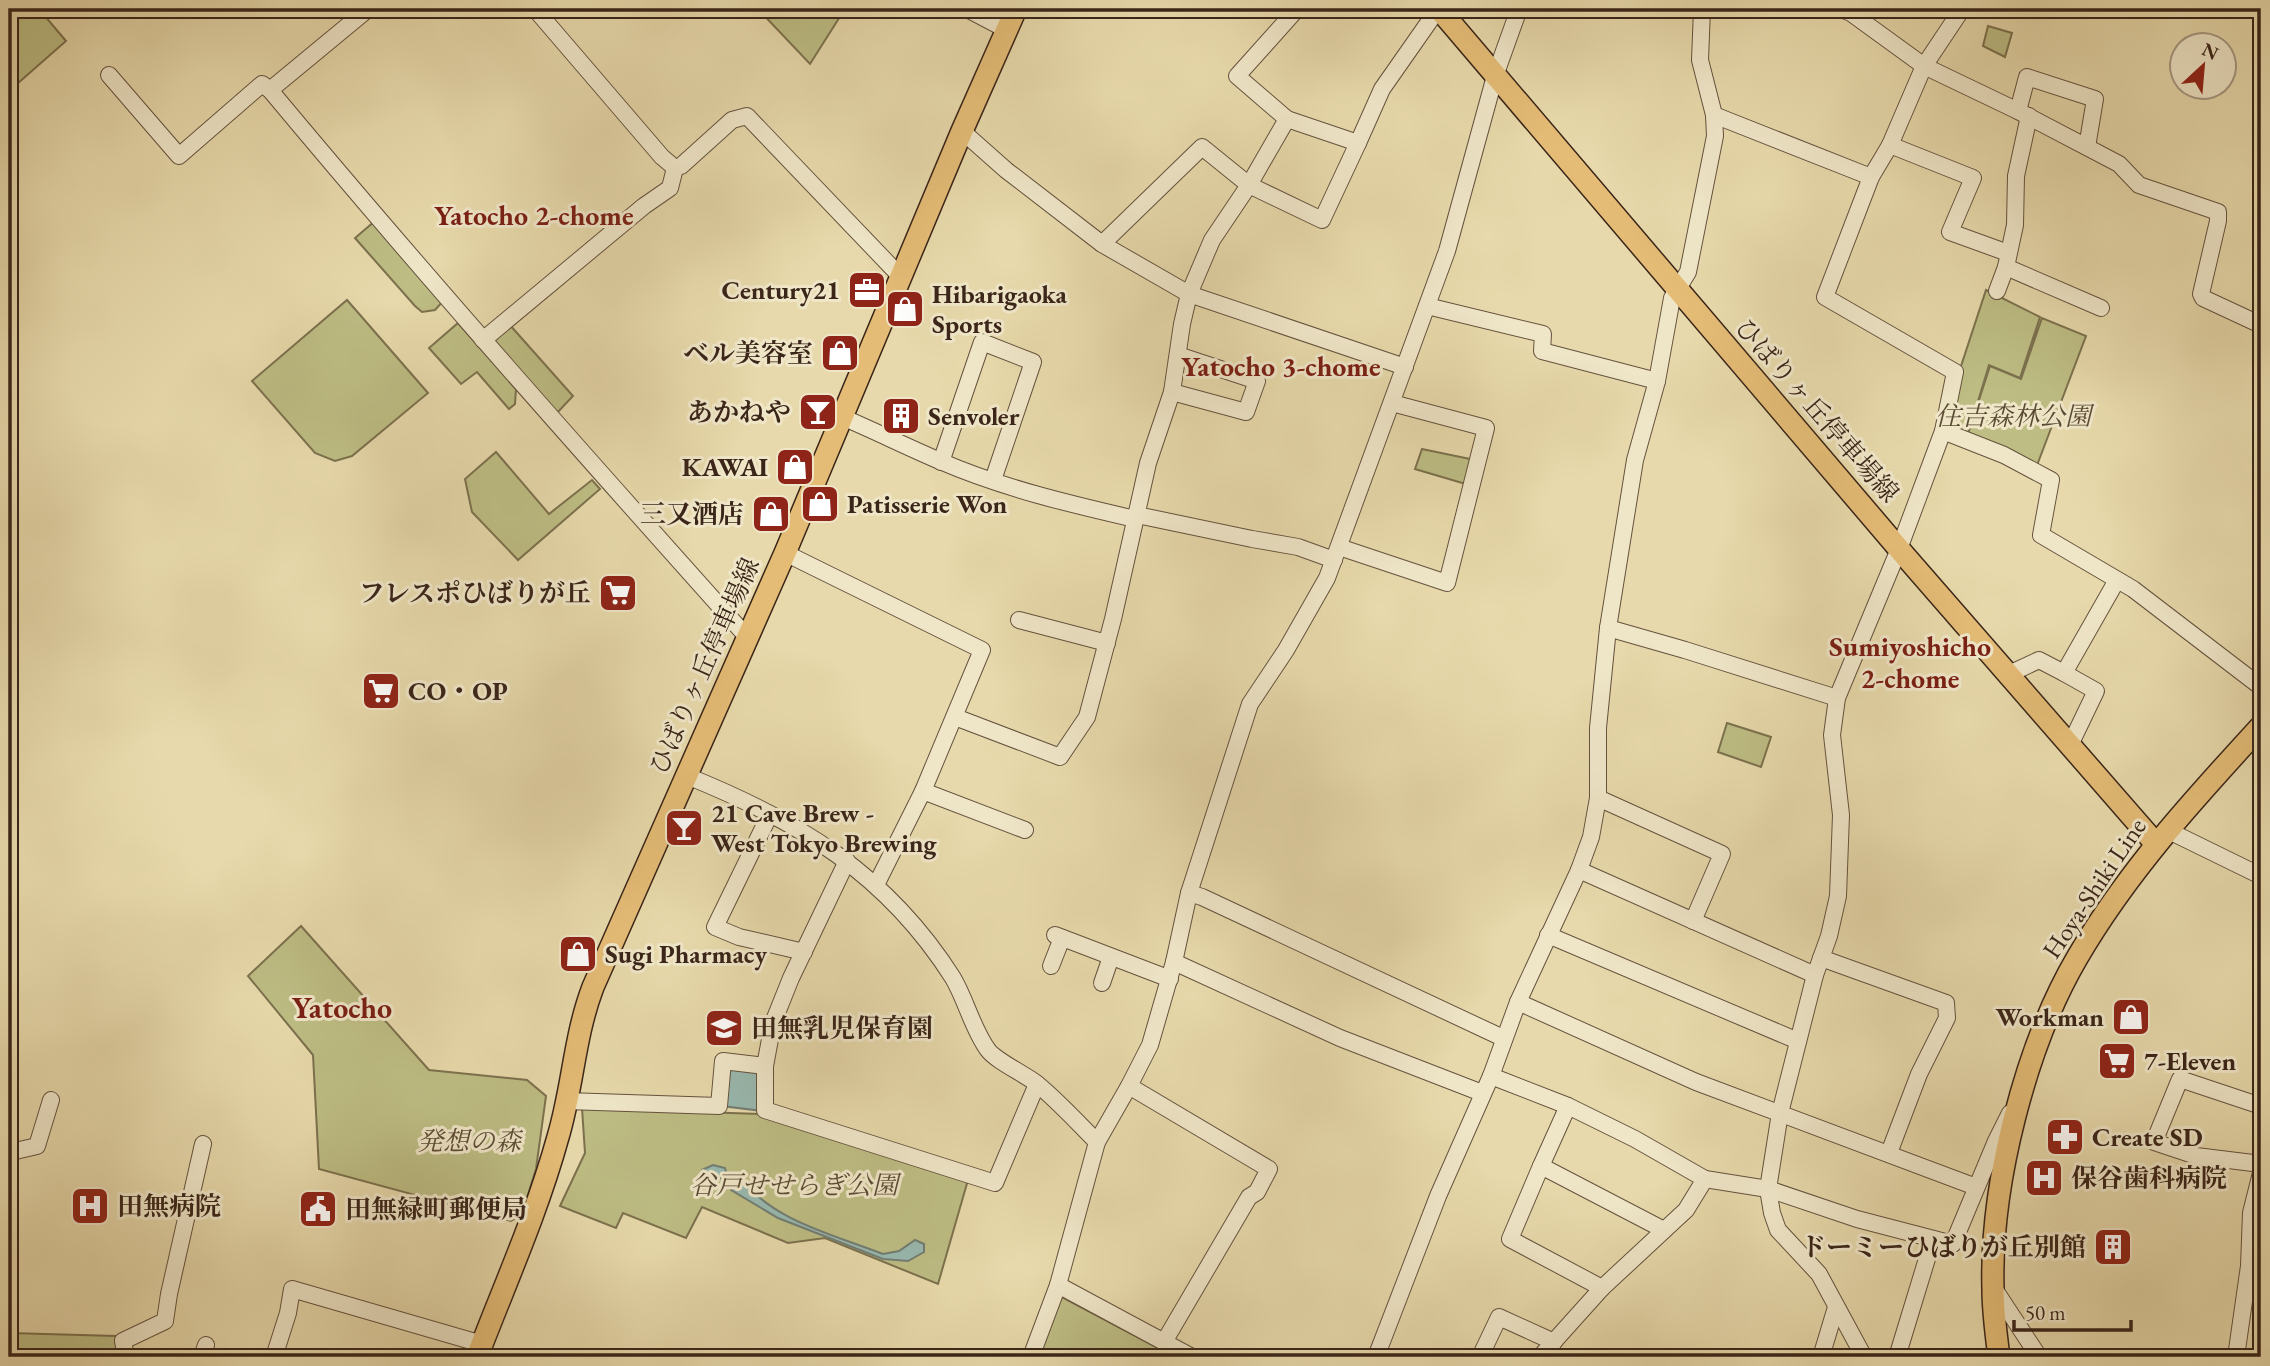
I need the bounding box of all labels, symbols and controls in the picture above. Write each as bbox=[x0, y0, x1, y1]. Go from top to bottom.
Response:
north arrow bbox=[2168, 32, 2238, 102]
text: N bbox=[2198, 37, 2223, 66]
district label: Yatocho 2-chome bbox=[434, 197, 634, 233]
office icon: Century21 bbox=[846, 269, 888, 311]
place label: Century21 bbox=[722, 273, 840, 307]
place label: Hibarigaoka Sports bbox=[932, 277, 1068, 341]
shop icon: Hibarigaoka Sports bbox=[884, 288, 926, 330]
street label: ひばりヶ丘停車場線 bbox=[1727, 311, 1907, 509]
shop icon: ベル美容室 bbox=[819, 332, 861, 374]
place label: ベル美容室 bbox=[683, 336, 813, 370]
district label: Yatocho 3-chome bbox=[1181, 348, 1381, 384]
bar icon: あかねや bbox=[797, 391, 839, 433]
place label: あかねや bbox=[687, 395, 791, 429]
building icon: Senvoler bbox=[880, 395, 922, 437]
place label: Senvoler bbox=[928, 399, 1020, 433]
park label: 住吉森林公園 bbox=[1935, 399, 2095, 433]
shop icon: KAWAI bbox=[774, 446, 816, 488]
place label: KAWAI bbox=[682, 450, 769, 484]
shop icon: Patisserie Won bbox=[799, 483, 841, 525]
place label: Patisserie Won bbox=[847, 487, 1008, 521]
shop icon: 三又酒店 bbox=[750, 493, 792, 535]
place label: 三又酒店 bbox=[640, 497, 744, 531]
street label: ひばりヶ丘停車場線 bbox=[641, 552, 767, 780]
supermarket icon: フレスポひばりが丘 bbox=[597, 572, 639, 614]
place label: フレスポひばりが丘 bbox=[359, 576, 591, 610]
district label: Sumiyoshicho 2-chome bbox=[1829, 628, 1991, 696]
supermarket icon: CO・OP bbox=[360, 670, 402, 712]
place label: CO・OP bbox=[408, 674, 508, 708]
place label: 21 Cave Brew - West Tokyo Brewing bbox=[711, 796, 938, 860]
bar icon: 21 Cave Brew - West Tokyo Brewing bbox=[663, 807, 705, 849]
street label: Hoya-Shiki Line bbox=[2034, 811, 2154, 965]
shop icon: Sugi Pharmacy bbox=[557, 933, 599, 975]
place label: Sugi Pharmacy bbox=[605, 937, 767, 971]
district label: Yatocho bbox=[292, 988, 392, 1027]
shop icon: Workman bbox=[2110, 996, 2152, 1038]
place label: Workman bbox=[1995, 1000, 2104, 1034]
school or university icon: 田無乳児保育園 bbox=[703, 1007, 745, 1049]
place label: 田無乳児保育園 bbox=[751, 1011, 933, 1045]
supermarket icon: 7-Eleven bbox=[2096, 1040, 2138, 1082]
place label: 7-Eleven bbox=[2144, 1044, 2236, 1078]
pharmacy icon: Create SD bbox=[2044, 1116, 2086, 1158]
place label: Create SD bbox=[2092, 1120, 2203, 1154]
park label: 発想の森 bbox=[417, 1124, 524, 1158]
hospital icon: 保谷歯科病院 bbox=[2023, 1157, 2065, 1199]
place label: 保谷歯科病院 bbox=[2071, 1161, 2227, 1195]
park label: 谷戸せせらぎ公園 bbox=[690, 1168, 902, 1202]
hospital icon: 田無病院 bbox=[69, 1185, 111, 1227]
public building icon: 田無緑町郵便局 bbox=[297, 1188, 339, 1230]
place label: 田無病院 bbox=[117, 1189, 221, 1223]
place label: 田無緑町郵便局 bbox=[345, 1192, 527, 1226]
building icon: ドーミーひばりが丘別館 bbox=[2092, 1226, 2134, 1268]
place label: ドーミーひばりが丘別館 bbox=[1800, 1230, 2086, 1264]
scale bar bbox=[2014, 1289, 2132, 1333]
text: 50 m bbox=[2025, 1299, 2066, 1326]

